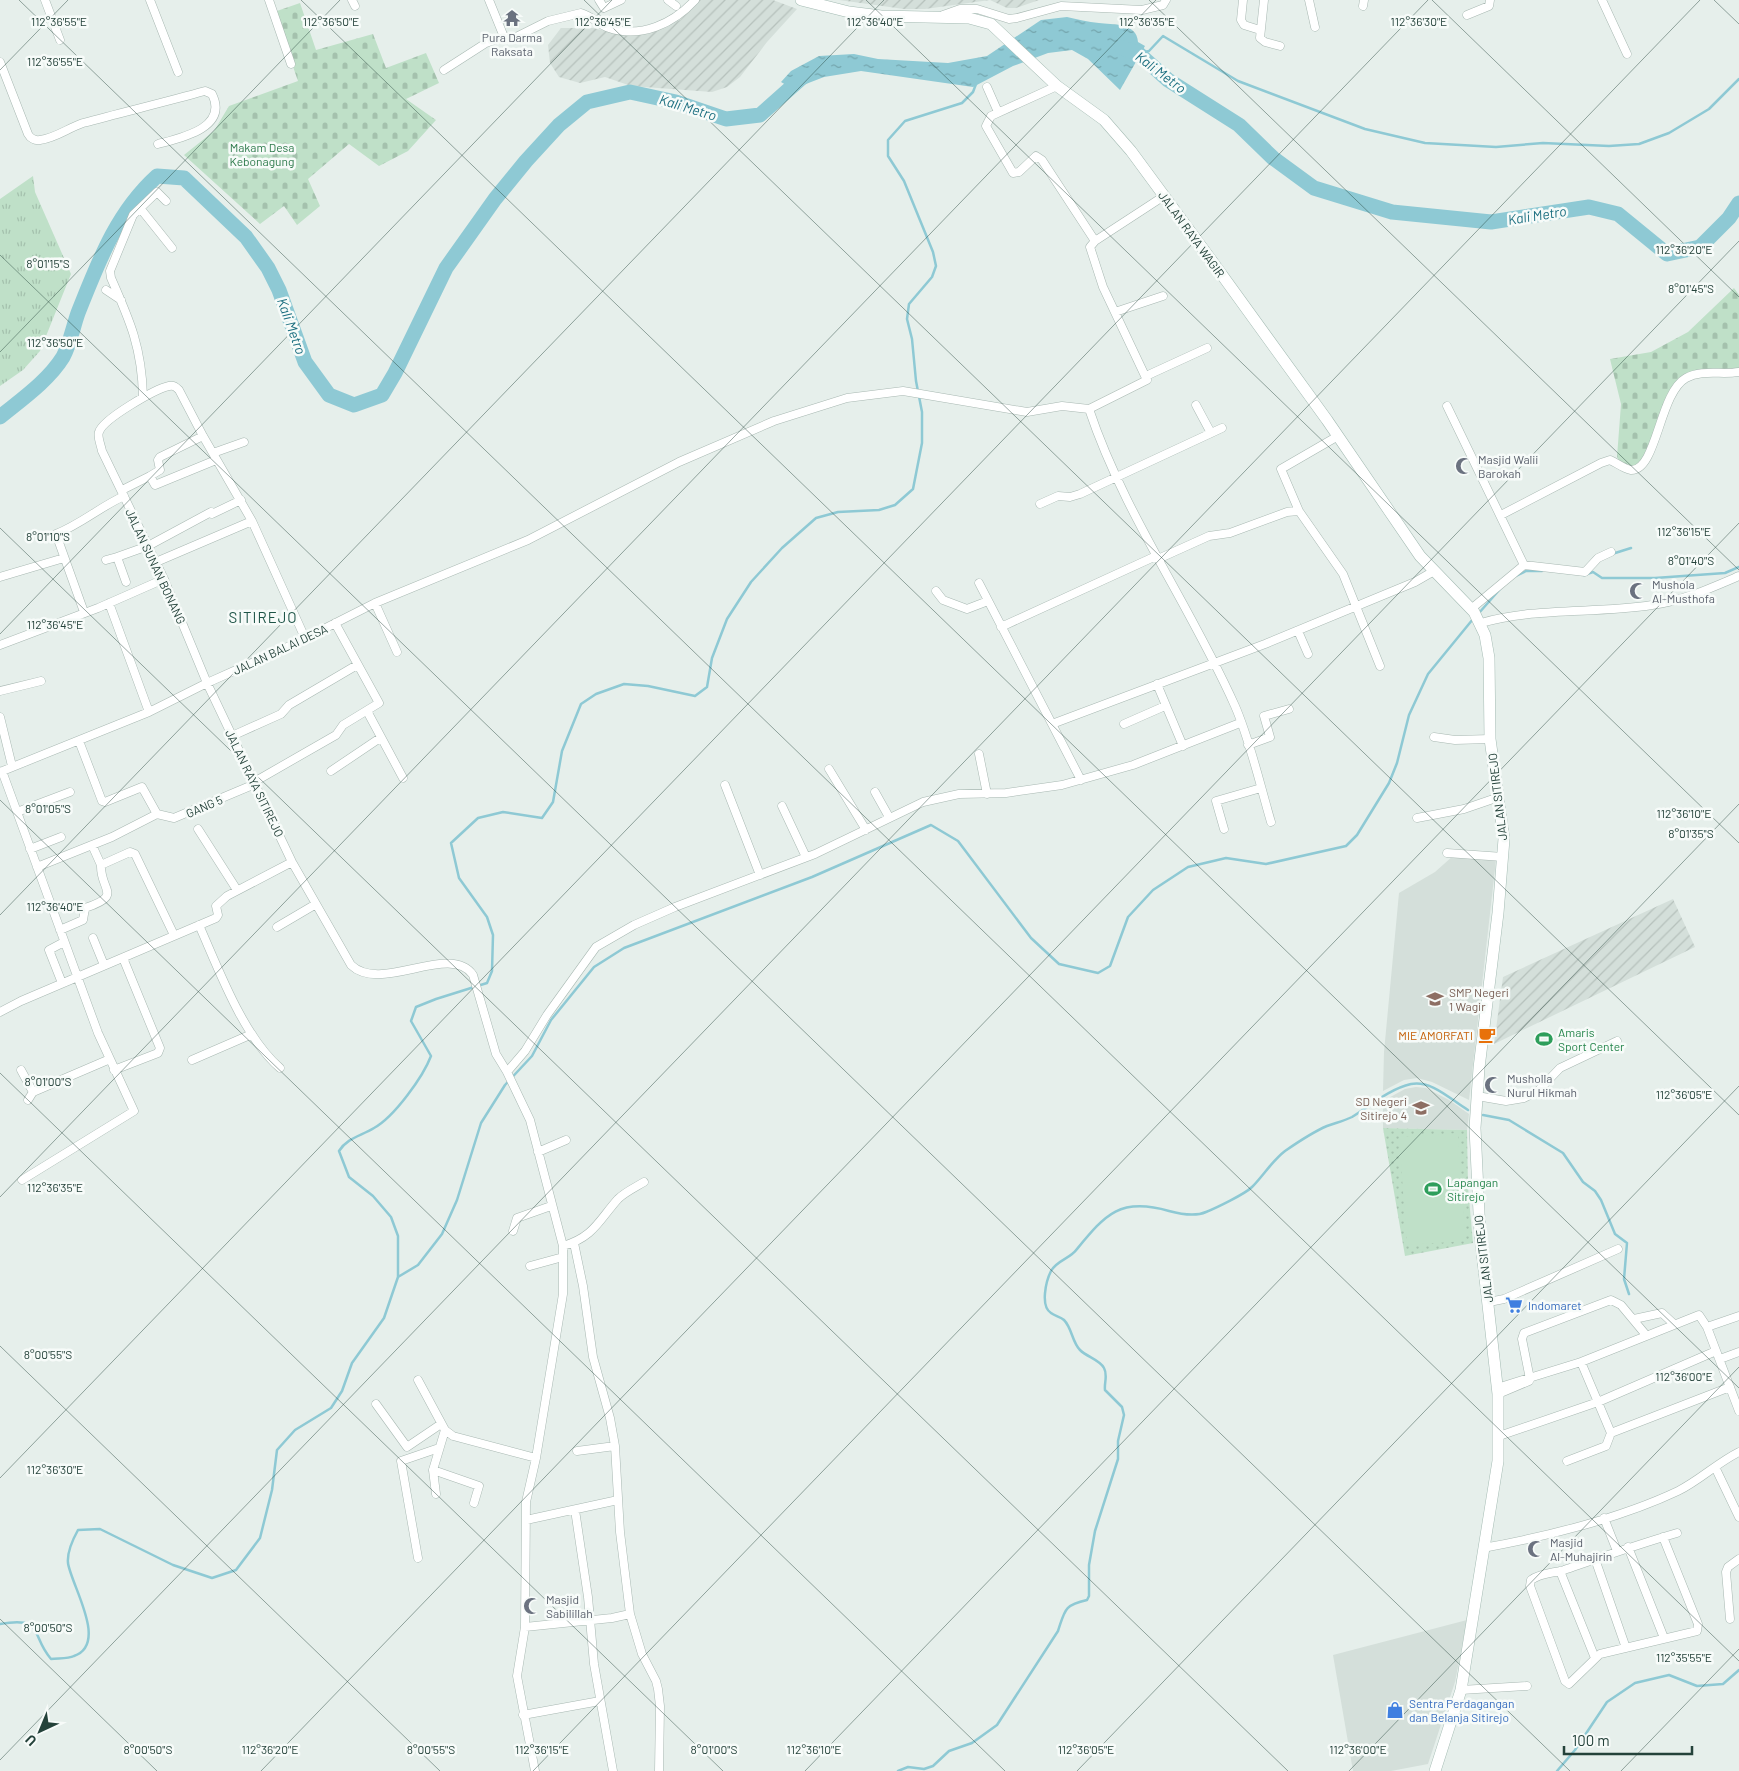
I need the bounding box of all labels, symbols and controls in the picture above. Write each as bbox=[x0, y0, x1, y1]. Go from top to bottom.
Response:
temple icon: Pura Darma Raksata bbox=[502, 8, 522, 28]
text: 112°36'55"E bbox=[31, 14, 87, 28]
text: 112°36'50"E bbox=[303, 14, 359, 28]
text: 112°36'45"E bbox=[575, 14, 631, 28]
text: 112°36'40"E bbox=[846, 14, 904, 28]
text: 112°36'35"E bbox=[1119, 14, 1175, 28]
text: 112°36'30"E bbox=[1391, 14, 1447, 28]
place label: Pura Darma Raksata bbox=[482, 30, 542, 58]
water label: Kali Metro bbox=[1132, 47, 1190, 97]
text: 112°36'55"E bbox=[27, 54, 83, 68]
water label: Kali Metro bbox=[657, 90, 719, 124]
park label: Makam Desa Kebonagung bbox=[230, 140, 294, 168]
street label: JALAN RAYA WAGIR bbox=[1156, 188, 1228, 280]
water label: Kali Metro bbox=[1507, 202, 1567, 228]
text: 112°36'20"E bbox=[1655, 242, 1713, 256]
text: 8°01'15"S bbox=[26, 256, 70, 270]
text: 8°01'45"S bbox=[1668, 281, 1714, 295]
water label: Kali Metro bbox=[274, 295, 310, 357]
text: 112°36'50"E bbox=[27, 335, 83, 349]
place label: Masjid Walii Barokah bbox=[1478, 452, 1538, 480]
mosque icon: Masjid Walii Barokah bbox=[1454, 456, 1474, 476]
street label: JALAN SUNAN BONANG bbox=[123, 506, 189, 626]
text: 112°36'15"E bbox=[1657, 524, 1711, 538]
text: 8°01'10"S bbox=[26, 529, 70, 543]
text: 8°01'40"S bbox=[1668, 553, 1714, 567]
place label: Mushola Al-Musthofa bbox=[1652, 577, 1715, 605]
mosque icon: Mushola Al-Musthofa bbox=[1628, 581, 1648, 601]
district label: SITIREJO bbox=[228, 608, 298, 626]
text: 112°36'45"E bbox=[27, 617, 83, 631]
street label: JALAN BALAI DESA bbox=[230, 621, 330, 677]
street label: JALAN RAYA SITIREJO bbox=[223, 727, 287, 839]
street label: JALAN SITIREJO bbox=[1485, 752, 1509, 842]
street label: GANG 5 bbox=[183, 792, 225, 820]
text: 8°01'05"S bbox=[25, 801, 71, 815]
text: 112°36'10"E bbox=[1657, 806, 1711, 820]
text: 8°01'35"S bbox=[1668, 826, 1714, 840]
text: 112°36'40"E bbox=[26, 899, 84, 913]
place label: SMP Negeri 1 Wagir bbox=[1449, 985, 1509, 1013]
school or university icon: SMP Negeri 1 Wagir bbox=[1425, 989, 1445, 1009]
cafe icon: MIE AMORFATI bbox=[1477, 1025, 1497, 1045]
place label: Amaris Sport Center bbox=[1558, 1025, 1625, 1053]
place label: MIE AMORFATI bbox=[1398, 1028, 1473, 1042]
sports icon: Amaris Sport Center bbox=[1534, 1029, 1554, 1049]
place label: Musholla Nurul Hikmah bbox=[1507, 1071, 1577, 1099]
text: 8°01'00"S bbox=[25, 1074, 71, 1088]
mosque icon: Musholla Nurul Hikmah bbox=[1483, 1075, 1503, 1095]
text: 112°36'05"E bbox=[1656, 1087, 1712, 1101]
place label: SD Negeri Sitirejo 4 bbox=[1355, 1094, 1407, 1122]
school or university icon: SD Negeri Sitirejo 4 bbox=[1411, 1098, 1431, 1118]
place label: Lapangan Sitirejo bbox=[1447, 1175, 1498, 1203]
sports icon: Lapangan Sitirejo bbox=[1423, 1179, 1443, 1199]
text: 112°36'35"E bbox=[27, 1180, 83, 1194]
street label: JALAN SITIREJO bbox=[1471, 1214, 1495, 1304]
supermarket icon: Indomaret bbox=[1504, 1295, 1524, 1315]
place label: Indomaret bbox=[1528, 1298, 1582, 1312]
text: 8°00'55"S bbox=[24, 1347, 72, 1361]
text: 112°36'00"E bbox=[1655, 1369, 1713, 1383]
text: 112°36'30"E bbox=[27, 1462, 83, 1476]
place label: Masjid Al-Muhajirin bbox=[1550, 1535, 1612, 1563]
mosque icon: Masjid Al-Muhajirin bbox=[1526, 1539, 1546, 1559]
place label: Masjid Sabilillah bbox=[546, 1592, 593, 1620]
mosque icon: Masjid Sabilillah bbox=[522, 1596, 542, 1616]
text: 8°00'50"S bbox=[23, 1620, 73, 1634]
text: 112°35'55"E bbox=[1656, 1650, 1712, 1664]
place label: Sentra Perdagangan dan Belanja Sitirejo bbox=[1409, 1696, 1514, 1724]
shop icon: Sentra Perdagangan dan Belanja Sitirejo bbox=[1385, 1700, 1405, 1720]
north arrow bbox=[15, 1706, 65, 1756]
scale bar bbox=[1564, 1724, 1692, 1756]
text: U bbox=[21, 1731, 40, 1750]
text: 100 m bbox=[1572, 1731, 1610, 1749]
text: 8°00'50"S bbox=[123, 1742, 173, 1756]
text: 112°36'20"E bbox=[241, 1742, 299, 1756]
text: 8°00'55"S bbox=[407, 1742, 455, 1756]
text: 112°36'15"E bbox=[515, 1742, 569, 1756]
text: 8°01'00"S bbox=[691, 1742, 737, 1756]
text: 112°36'10"E bbox=[787, 1742, 841, 1756]
text: 112°36'05"E bbox=[1058, 1742, 1114, 1756]
text: 112°36'00"E bbox=[1329, 1742, 1387, 1756]

